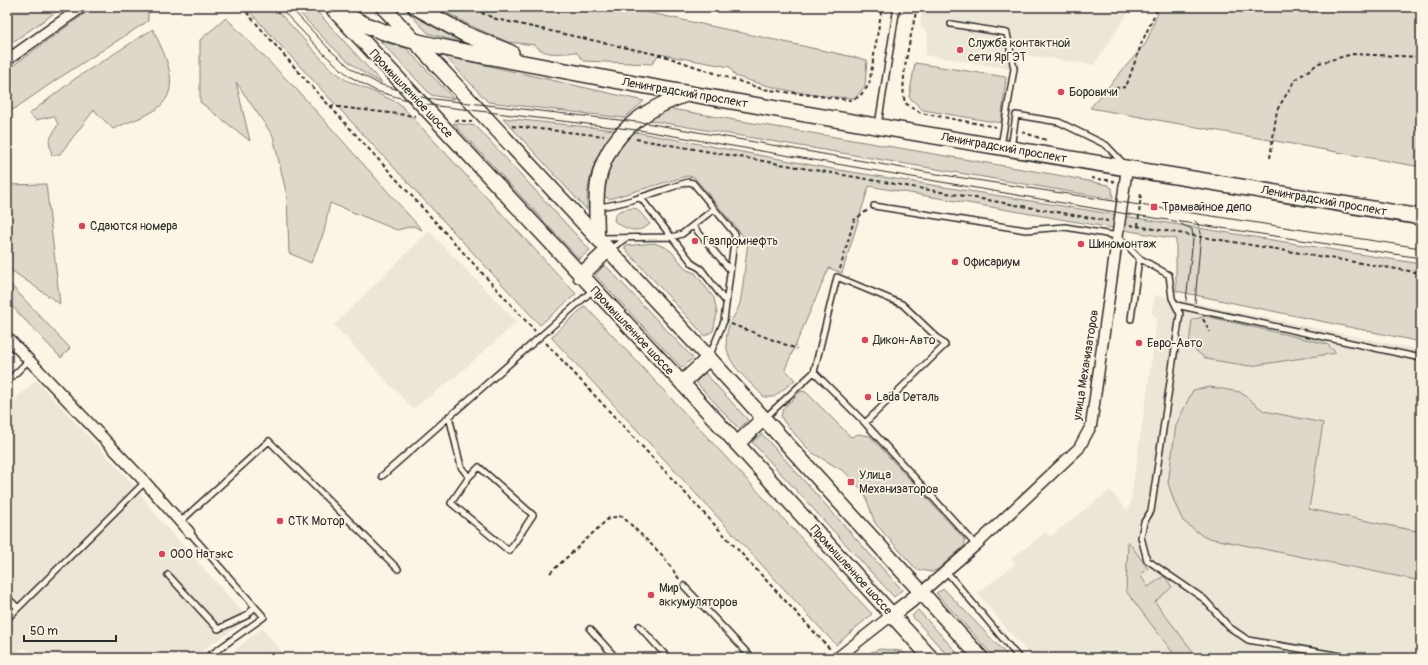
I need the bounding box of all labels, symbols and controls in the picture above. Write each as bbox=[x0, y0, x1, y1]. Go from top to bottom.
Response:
place label: Служба контактной сети ЯрГЭТ bbox=[968, 36, 1070, 65]
marker: Служба контактной сети ЯрГЭТ bbox=[955, 45, 965, 55]
street label: Промышленное шоссе bbox=[366, 47, 456, 141]
street label: Ленинградский проспект bbox=[620, 74, 749, 111]
place label: Боровичи bbox=[1069, 85, 1118, 100]
marker: Боровичи bbox=[1056, 87, 1066, 97]
street label: Ленинградский проспект bbox=[939, 129, 1068, 166]
street label: Ленинградский проспект bbox=[1259, 182, 1388, 219]
place label: Трамвайное депо bbox=[1162, 200, 1252, 215]
marker: Трамвайное депо bbox=[1149, 202, 1159, 212]
place label: Сдаются номера bbox=[90, 219, 178, 234]
marker: Сдаются номера bbox=[77, 221, 87, 231]
place label: Газпромнефть bbox=[703, 234, 778, 249]
marker: Газпромнефть bbox=[690, 236, 700, 246]
place label: Шиномонтаж bbox=[1089, 237, 1157, 252]
marker: Шиномонтаж bbox=[1076, 239, 1086, 249]
place label: Офисариум bbox=[963, 255, 1020, 270]
marker: Офисариум bbox=[950, 257, 960, 267]
street label: Промышленное шоссе bbox=[587, 284, 677, 378]
street label: улица Механизаторов bbox=[1070, 309, 1102, 422]
place label: Дикон-Авто bbox=[872, 333, 936, 348]
marker: Дикон-Авто bbox=[860, 335, 870, 345]
place label: Евро-Авто bbox=[1147, 336, 1203, 351]
marker: Евро-Авто bbox=[1134, 338, 1144, 348]
place label: Lada Dеталь bbox=[876, 390, 939, 405]
marker: Lada Dеталь bbox=[863, 392, 873, 402]
place label: Улица Механизаторов bbox=[859, 468, 938, 497]
marker: Улица Механизаторов bbox=[846, 477, 856, 487]
place label: СТК Мотор bbox=[288, 514, 345, 529]
marker: СТК Мотор bbox=[275, 516, 285, 526]
street label: Промышленное шоссе bbox=[807, 522, 895, 618]
place label: ООО Натэкс bbox=[170, 547, 233, 562]
marker: ООО Натэкс bbox=[157, 549, 167, 559]
place label: Мир аккумуляторов bbox=[659, 581, 738, 610]
marker: Мир аккумуляторов bbox=[646, 590, 656, 600]
scale bar bbox=[24, 617, 116, 643]
text: 50 m bbox=[30, 624, 58, 639]

